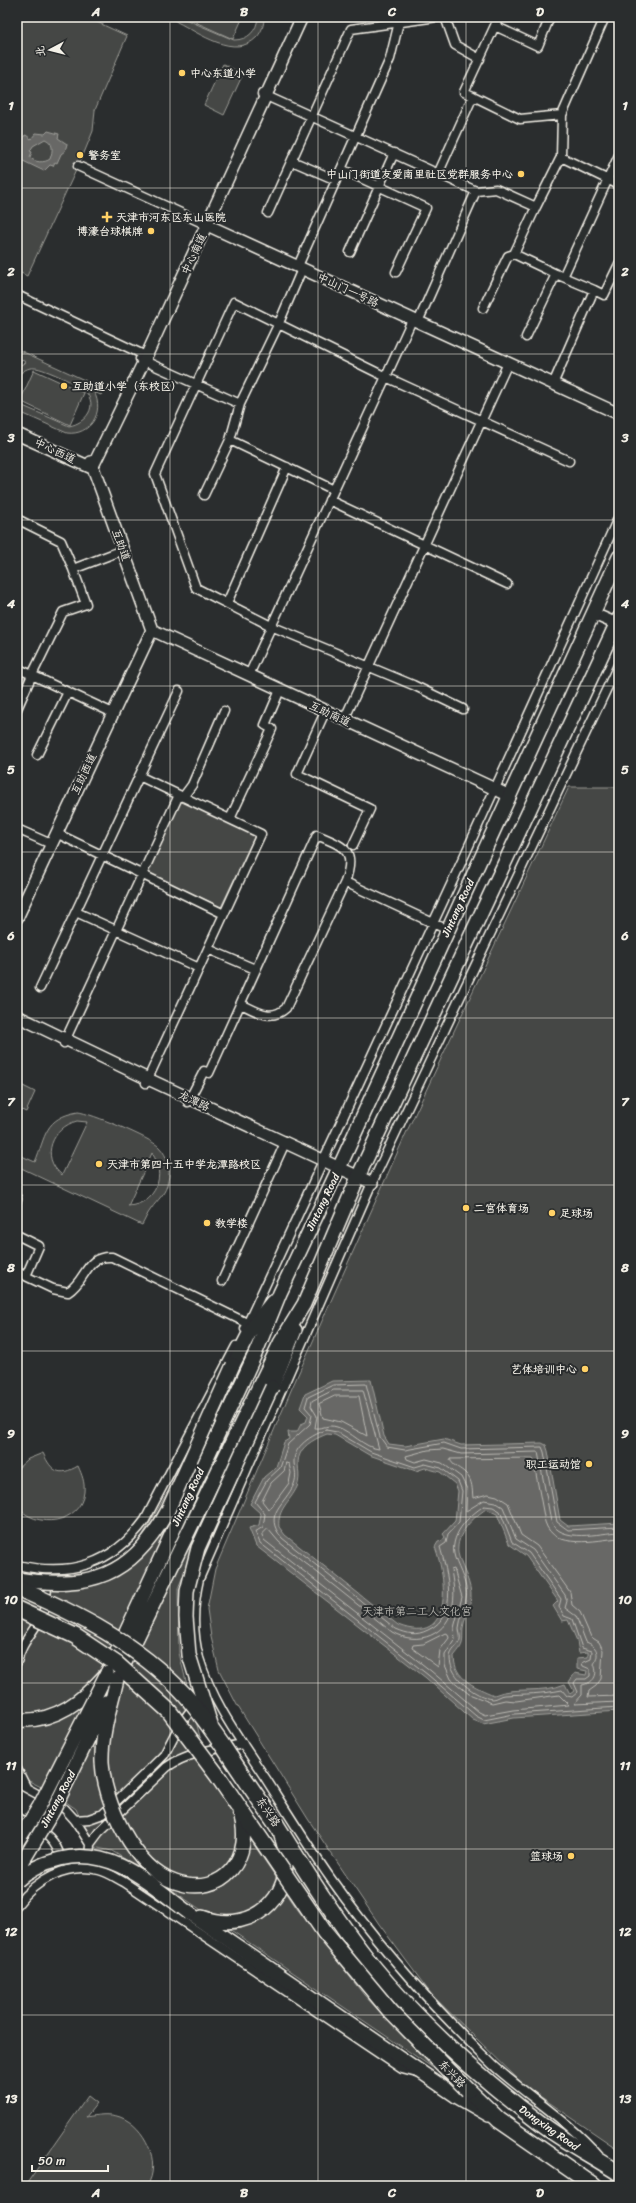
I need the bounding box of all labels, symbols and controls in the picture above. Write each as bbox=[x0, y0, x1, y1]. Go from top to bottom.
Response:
text: A bbox=[91, 0, 100, 23]
text: B bbox=[240, 0, 249, 23]
text: C bbox=[387, 0, 397, 23]
text: D bbox=[536, 0, 544, 23]
north arrow bbox=[30, 30, 70, 70]
text: 北 bbox=[30, 45, 51, 58]
place label: 中心东道小学 bbox=[190, 64, 256, 83]
marker: 中心东道小学 bbox=[177, 68, 187, 78]
text: 1 bbox=[8, 94, 14, 117]
text: 1 bbox=[622, 94, 628, 117]
place label: 警务室 bbox=[88, 146, 121, 165]
marker: 警务室 bbox=[75, 150, 85, 160]
place label: 中山门街道友爱南里社区党群服务中心 bbox=[326, 165, 513, 184]
marker: 中山门街道友爱南里社区党群服务中心 bbox=[516, 169, 526, 179]
place label: 天津市河东区东山医院 bbox=[116, 208, 226, 227]
marker: 天津市河东区东山医院 bbox=[101, 211, 113, 223]
place label: 博濠台球棋牌 bbox=[77, 222, 143, 241]
marker: 博濠台球棋牌 bbox=[146, 226, 156, 236]
street label: 中心南道 bbox=[176, 230, 212, 278]
text: 2 bbox=[6, 260, 15, 283]
text: 2 bbox=[620, 260, 629, 283]
street label: 中山门一号路 bbox=[314, 267, 382, 313]
place label: 互助道小学（东校区） bbox=[72, 377, 182, 396]
marker: 互助道小学（东校区） bbox=[59, 381, 69, 391]
text: 3 bbox=[6, 426, 15, 449]
text: 3 bbox=[620, 426, 629, 449]
street label: 中心西道 bbox=[31, 433, 79, 469]
street label: 互助道 bbox=[106, 526, 136, 564]
text: 4 bbox=[6, 592, 16, 615]
text: 4 bbox=[620, 592, 630, 615]
street label: 互助南道 bbox=[306, 696, 354, 732]
street label: 互助西道 bbox=[66, 750, 102, 798]
text: 5 bbox=[7, 758, 15, 781]
text: 5 bbox=[621, 758, 629, 781]
street label: Jintang Road bbox=[436, 875, 480, 941]
text: 6 bbox=[6, 924, 15, 947]
text: 6 bbox=[620, 924, 629, 947]
street label: 龙潭路 bbox=[175, 1085, 213, 1117]
text: 7 bbox=[7, 1090, 16, 1113]
text: 7 bbox=[621, 1090, 630, 1113]
place label: 天津市第四十五中学龙潭路校区 bbox=[107, 1155, 261, 1174]
marker: 天津市第四十五中学龙潭路校区 bbox=[94, 1159, 104, 1169]
street label: Jintang Road bbox=[300, 1169, 346, 1235]
place label: 二宫体育场 bbox=[474, 1199, 529, 1218]
marker: 二宫体育场 bbox=[461, 1203, 471, 1213]
place label: 足球场 bbox=[560, 1204, 593, 1223]
marker: 足球场 bbox=[547, 1208, 557, 1218]
place label: 教学楼 bbox=[215, 1214, 248, 1233]
marker: 教学楼 bbox=[202, 1218, 212, 1228]
text: 8 bbox=[6, 1256, 15, 1279]
text: 8 bbox=[620, 1256, 629, 1279]
place label: 艺体培训中心 bbox=[511, 1360, 577, 1379]
marker: 艺体培训中心 bbox=[580, 1364, 590, 1374]
text: 9 bbox=[7, 1422, 15, 1445]
text: 9 bbox=[621, 1422, 629, 1445]
place label: 职工运动馆 bbox=[526, 1455, 581, 1474]
marker: 职工运动馆 bbox=[584, 1459, 594, 1469]
street label: Jintang Road bbox=[166, 1464, 210, 1530]
text: 10 bbox=[4, 1588, 18, 1611]
text: 10 bbox=[618, 1588, 632, 1611]
park label: 天津市第二工人文化宫 bbox=[362, 1602, 472, 1621]
text: 11 bbox=[5, 1754, 17, 1777]
text: 11 bbox=[619, 1754, 631, 1777]
street label: Jintang Road bbox=[35, 1766, 82, 1832]
street label: 东兴路 bbox=[251, 1793, 285, 1831]
place label: 篮球场 bbox=[530, 1847, 563, 1866]
marker: 篮球场 bbox=[566, 1851, 576, 1861]
text: 12 bbox=[4, 1920, 18, 1943]
text: 12 bbox=[618, 1920, 632, 1943]
street label: 东兴路 bbox=[434, 2056, 470, 2092]
text: 13 bbox=[5, 2087, 18, 2110]
text: 13 bbox=[619, 2087, 632, 2110]
street label: Dongxing Road bbox=[515, 2100, 584, 2157]
scale bar bbox=[32, 2147, 108, 2173]
text: 50 m bbox=[38, 2150, 65, 2172]
text: A bbox=[91, 2181, 100, 2203]
text: B bbox=[240, 2181, 249, 2203]
text: C bbox=[387, 2181, 397, 2203]
text: D bbox=[536, 2181, 544, 2203]

